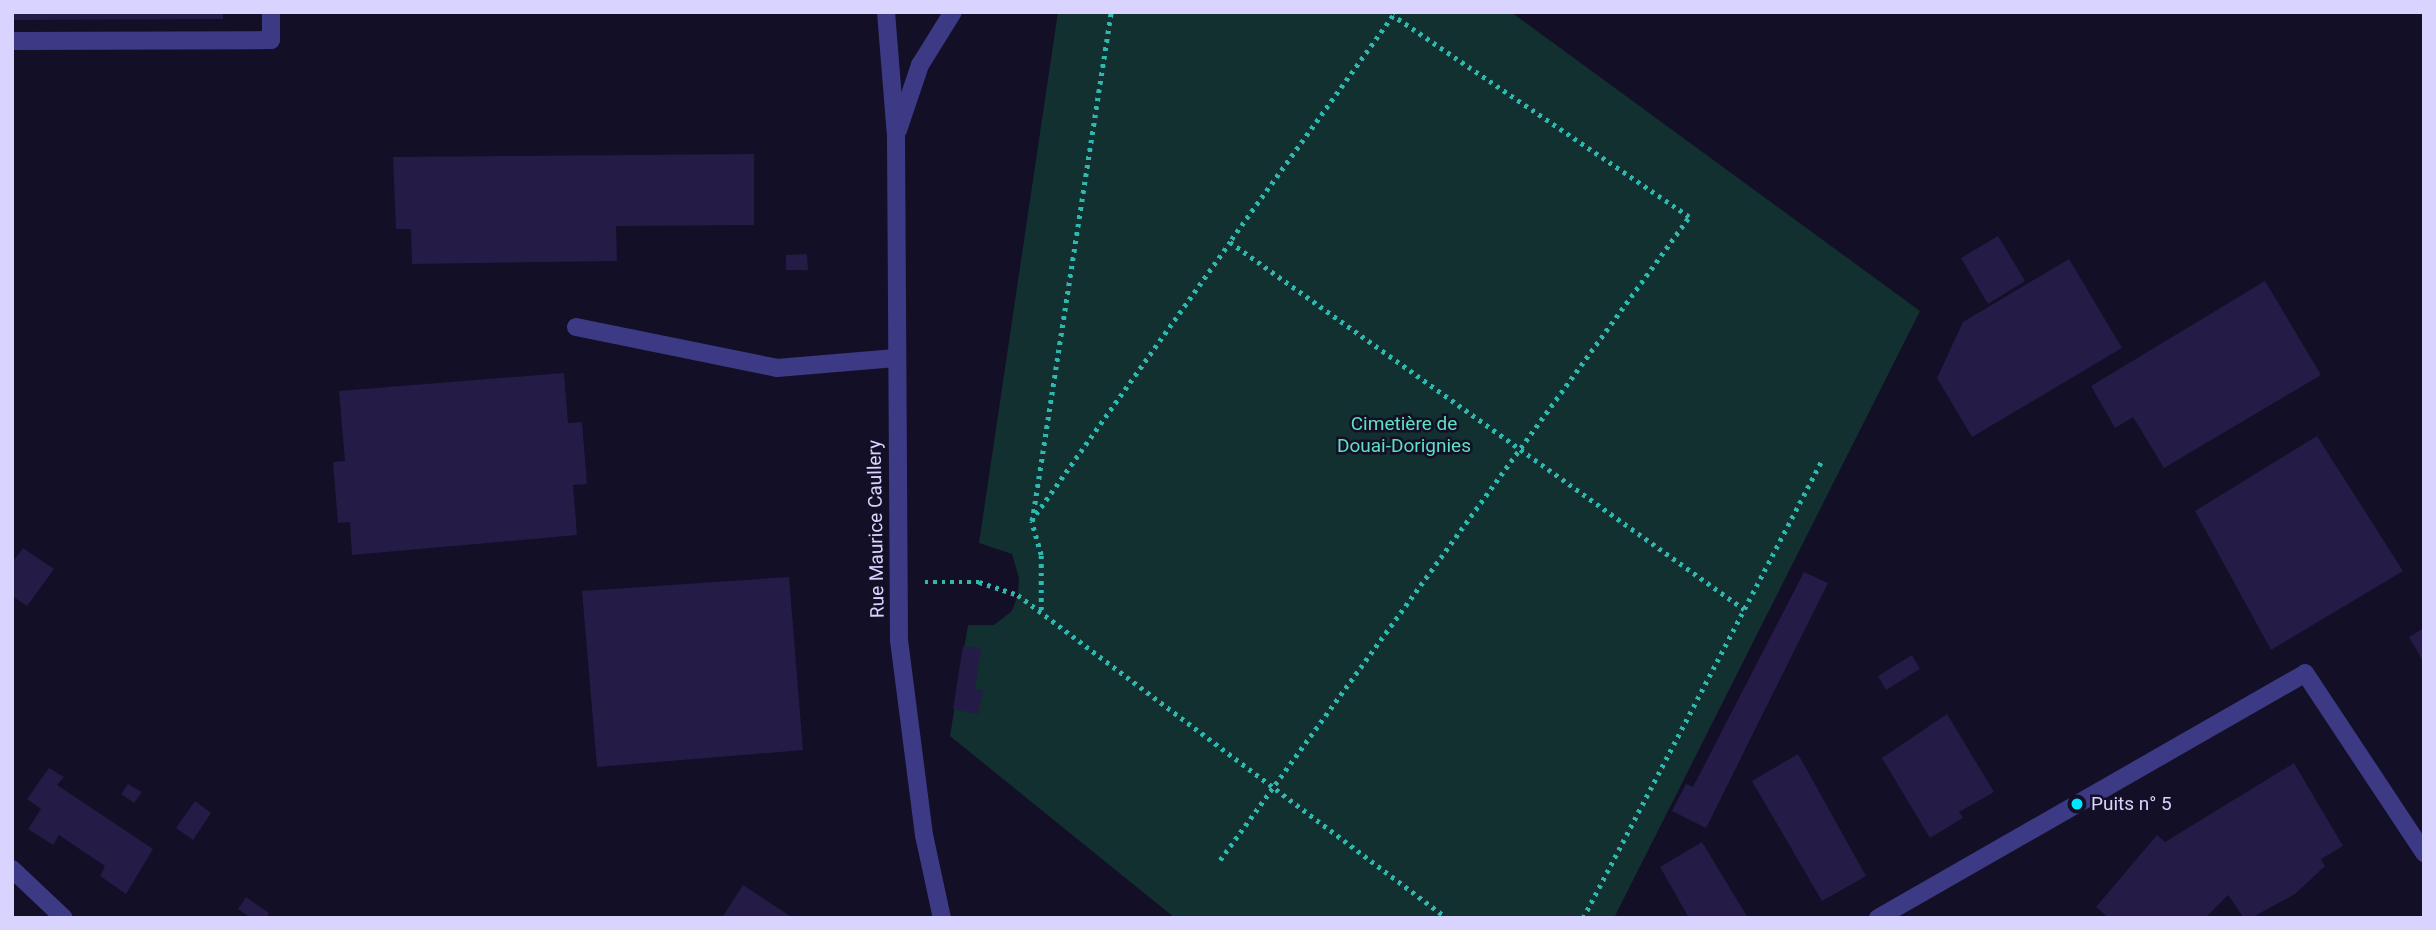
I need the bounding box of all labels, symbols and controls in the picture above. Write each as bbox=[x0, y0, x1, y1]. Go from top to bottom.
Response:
park label: Cimetière de Douai-Dorignies bbox=[1337, 413, 1471, 457]
street label: Rue Maurice Caullery bbox=[863, 440, 889, 618]
place label: Puits n° 5 bbox=[2091, 793, 2172, 815]
marker: Puits n° 5 bbox=[2069, 796, 2085, 812]

